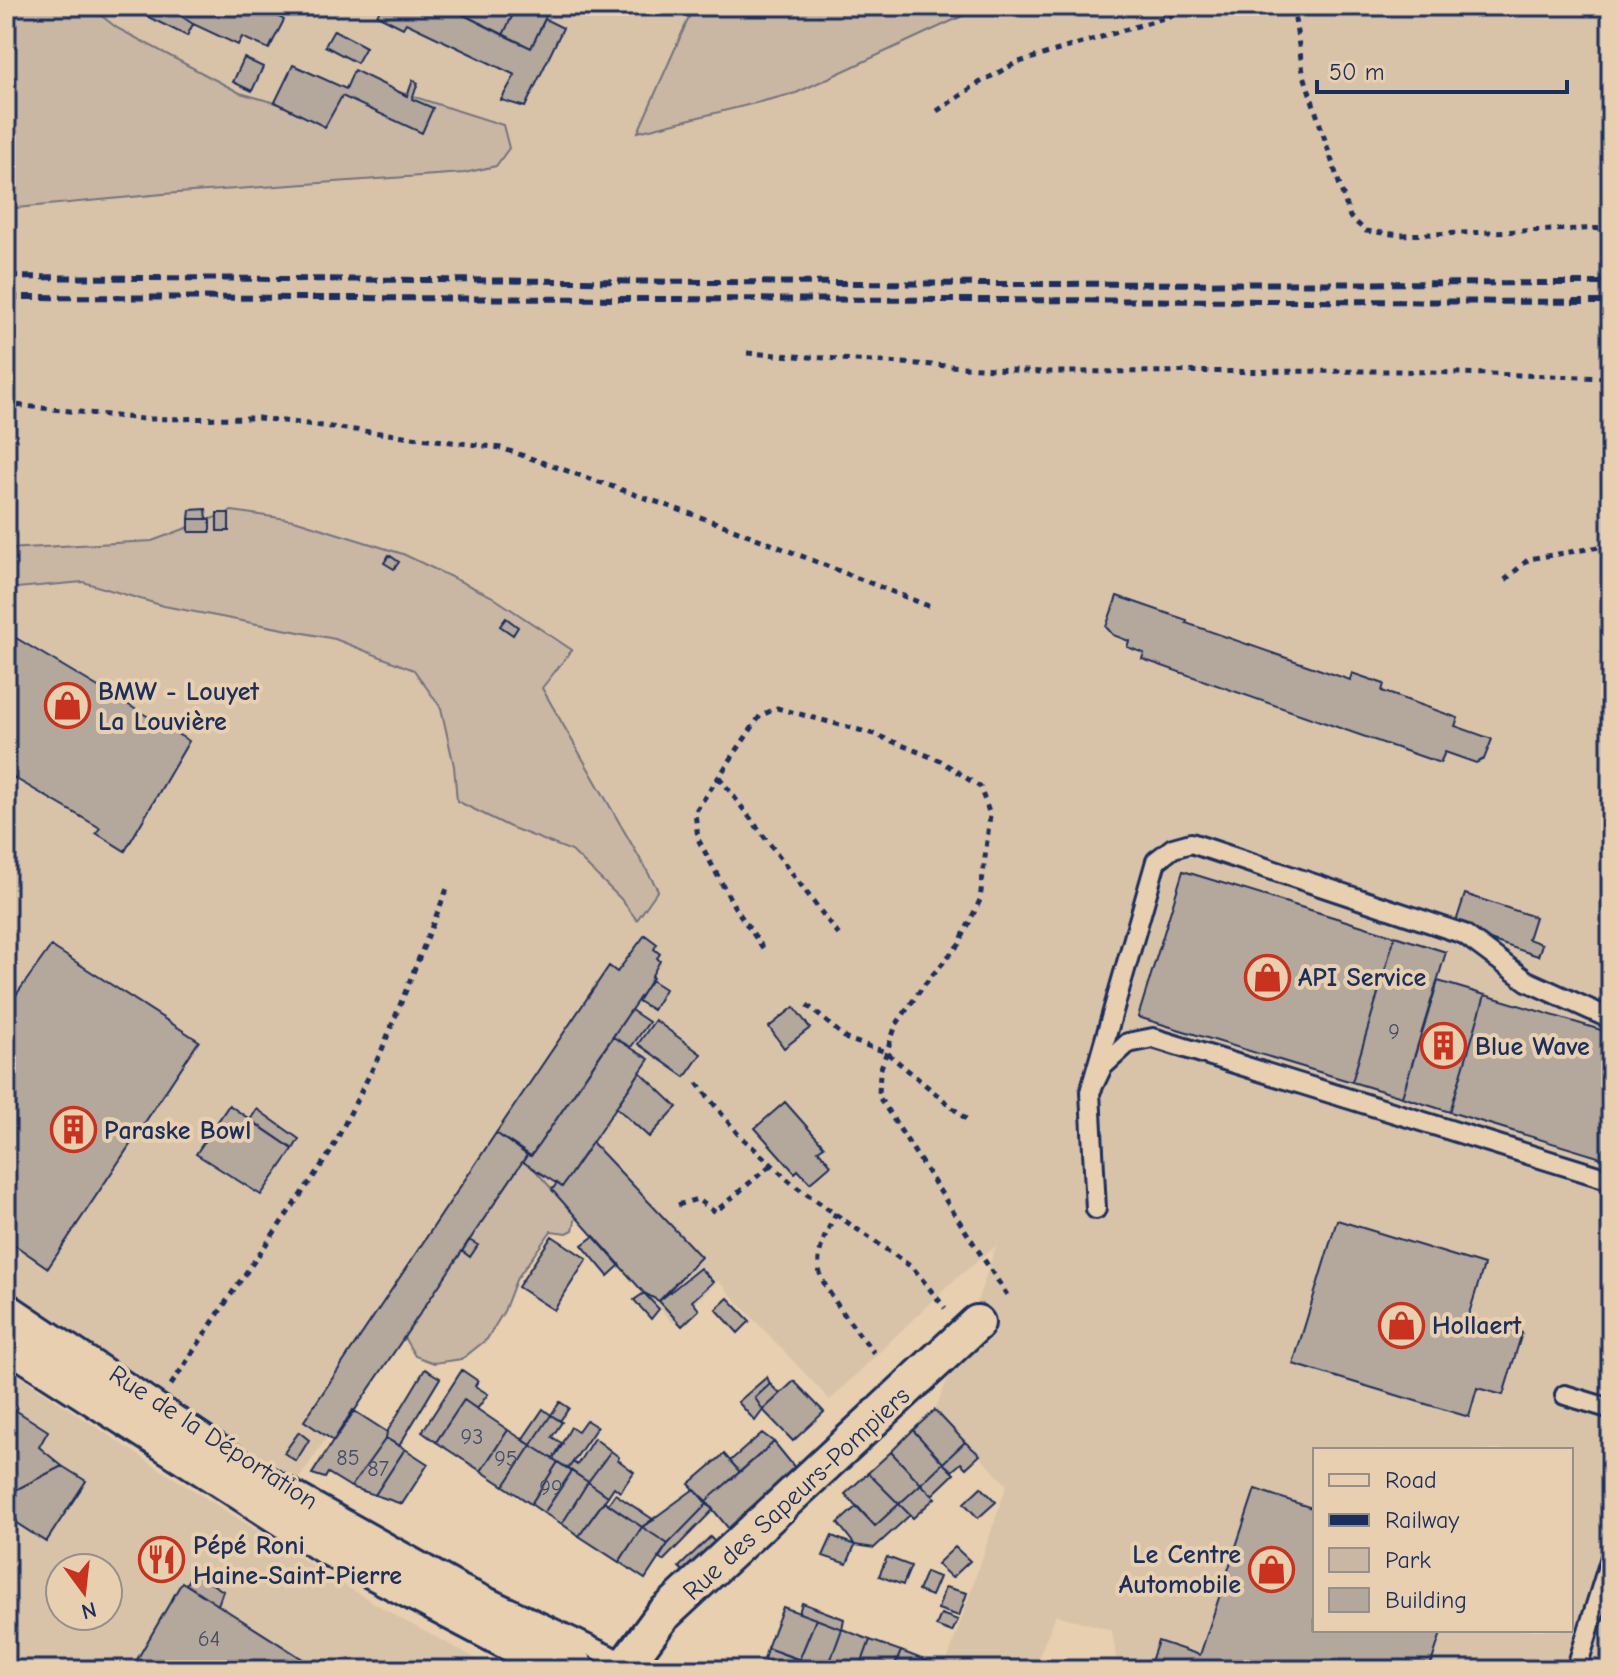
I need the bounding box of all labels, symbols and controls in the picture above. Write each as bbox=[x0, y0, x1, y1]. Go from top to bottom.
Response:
scale bar bbox=[1317, 44, 1567, 94]
text: 50 m bbox=[1329, 58, 1385, 86]
place label: BMW - Louyet La Louvière bbox=[98, 677, 259, 737]
shop icon: BMW - Louyet La Louvière bbox=[43, 682, 91, 730]
shop icon: API Service bbox=[1243, 953, 1291, 1001]
place label: API Service bbox=[1298, 963, 1427, 993]
house number: 9 bbox=[1388, 1019, 1400, 1045]
building icon: Blue Wave bbox=[1420, 1022, 1468, 1070]
place label: Blue Wave bbox=[1475, 1032, 1590, 1062]
building icon: Paraske Bowl bbox=[49, 1106, 97, 1154]
place label: Paraske Bowl bbox=[104, 1116, 251, 1146]
shop icon: Hollaert bbox=[1377, 1301, 1425, 1349]
place label: Hollaert bbox=[1432, 1311, 1522, 1341]
street label: Rue de la Déportation bbox=[104, 1359, 323, 1516]
street label: Rue des Sapeurs-Pompiers bbox=[677, 1381, 916, 1607]
house number: 93 bbox=[461, 1424, 483, 1450]
house number: 85 bbox=[336, 1445, 360, 1471]
house number: 95 bbox=[494, 1446, 518, 1472]
legend bbox=[1313, 1448, 1573, 1632]
house number: 87 bbox=[367, 1456, 389, 1482]
text: Road bbox=[1385, 1466, 1437, 1494]
house number: 99 bbox=[539, 1475, 563, 1501]
text: Railway bbox=[1385, 1506, 1459, 1534]
place label: Pépé Roni Haine-Saint-Pierre bbox=[193, 1531, 402, 1591]
restaurant icon: Pépé Roni Haine-Saint-Pierre bbox=[138, 1536, 186, 1584]
place label: Le Centre Automobile bbox=[1119, 1540, 1241, 1600]
shop icon: Le Centre Automobile bbox=[1248, 1545, 1296, 1593]
text: Park bbox=[1385, 1546, 1431, 1574]
north arrow bbox=[44, 1552, 124, 1632]
text: Building bbox=[1385, 1586, 1467, 1614]
text: N bbox=[79, 1596, 99, 1625]
house number: 64 bbox=[198, 1626, 220, 1652]

